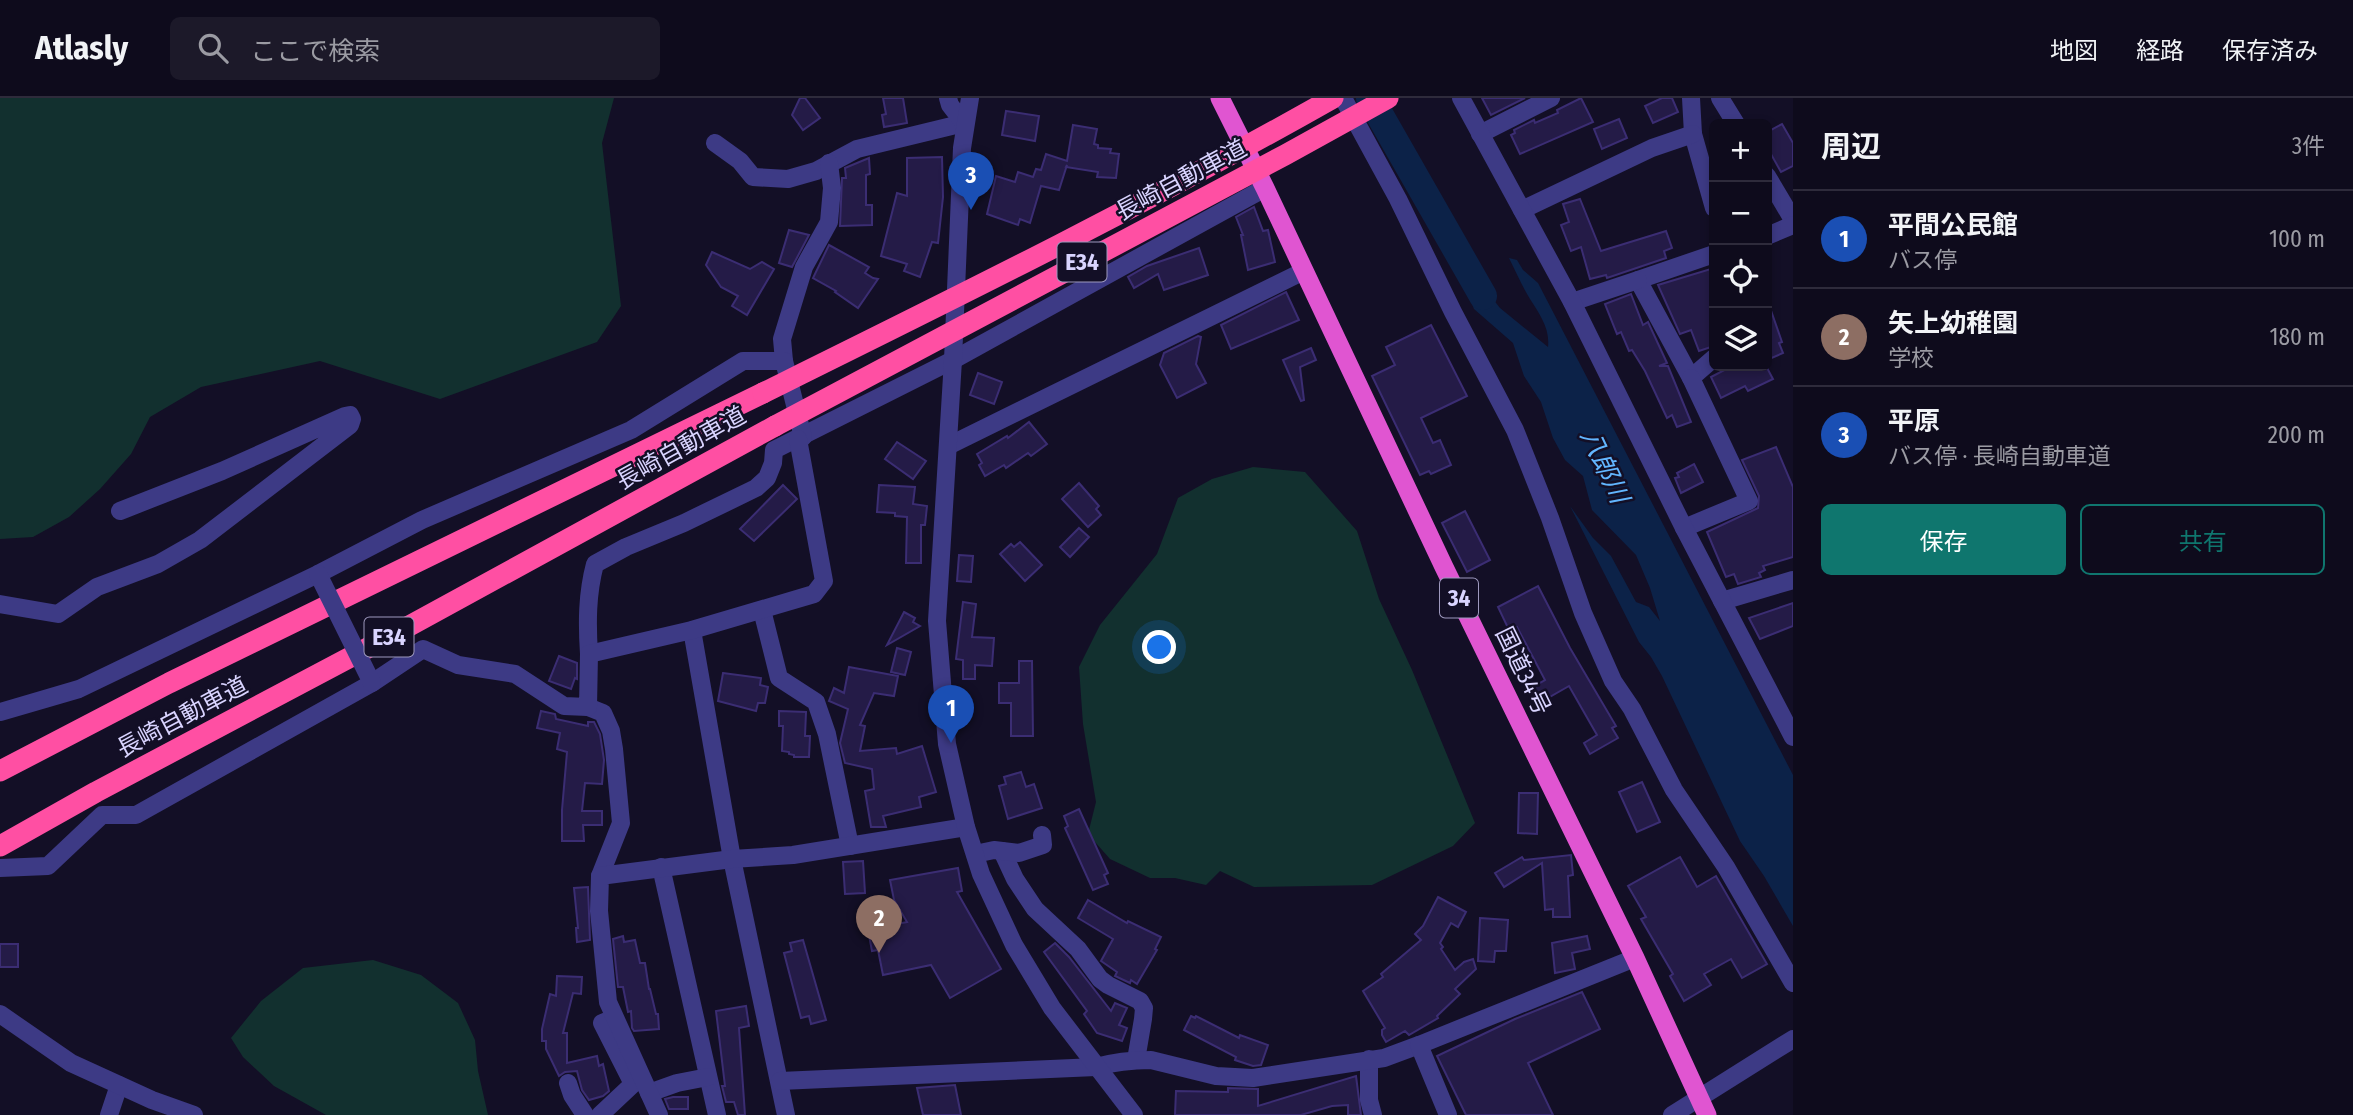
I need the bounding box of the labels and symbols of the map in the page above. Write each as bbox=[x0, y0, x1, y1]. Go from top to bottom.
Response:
street label: 長崎自動車道 bbox=[1111, 134, 1251, 226]
pin: 3 bbox=[948, 152, 994, 210]
road number: E34 bbox=[1058, 242, 1106, 281]
street label: 長崎自動車道 bbox=[611, 401, 751, 495]
water label: 八郎川 bbox=[1574, 424, 1636, 511]
road number: 34 bbox=[1440, 578, 1478, 618]
road number: E34 bbox=[364, 618, 414, 656]
street label: 国道34号 bbox=[1490, 622, 1556, 720]
your location bbox=[1142, 630, 1176, 664]
street label: 長崎自動車道 bbox=[112, 671, 252, 763]
pin: 1 bbox=[928, 685, 974, 743]
pin: 2 bbox=[856, 895, 902, 953]

